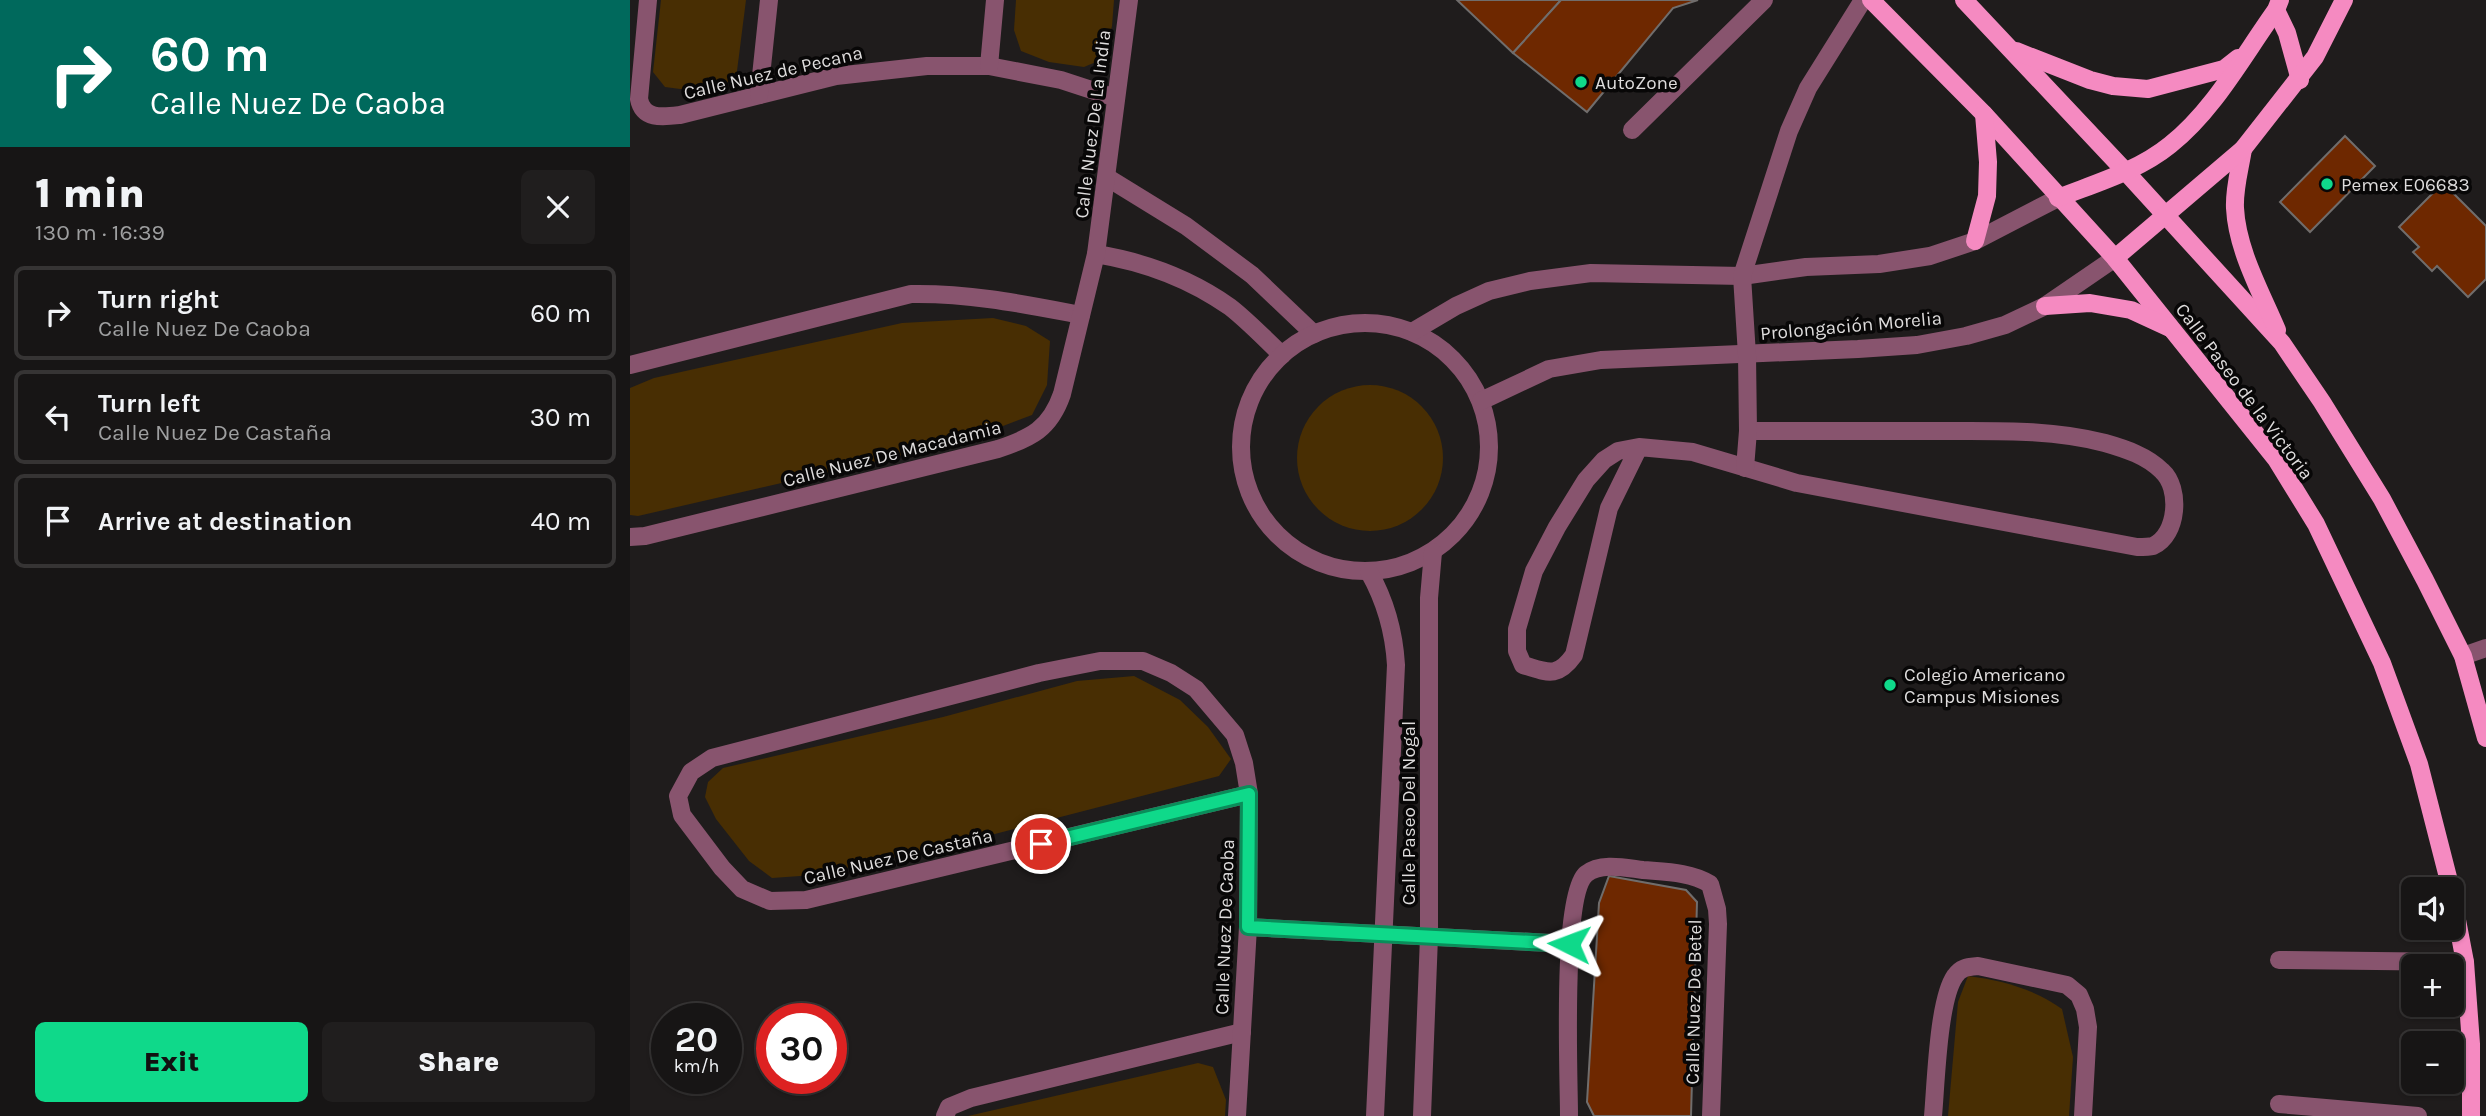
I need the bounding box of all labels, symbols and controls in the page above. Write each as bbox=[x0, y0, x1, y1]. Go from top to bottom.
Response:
text: 60 m bbox=[150, 26, 270, 83]
icon: right bbox=[35, 28, 126, 119]
street label: Calle Nuez De La India bbox=[1071, 29, 1115, 220]
street label: Calle Nuez de Pecana bbox=[682, 42, 865, 104]
place label: AutoZone bbox=[1595, 72, 1678, 94]
marker: AutoZone bbox=[1573, 74, 1589, 90]
text: Calle Nuez De Caoba bbox=[150, 85, 446, 122]
text: 1 min bbox=[35, 168, 145, 218]
button: close bbox=[521, 170, 595, 244]
place label: Pemex E06683 bbox=[2341, 174, 2470, 196]
marker: Pemex E06683 bbox=[2319, 176, 2335, 192]
text: 130 m · 16:39 bbox=[35, 219, 165, 246]
text: Turn right bbox=[98, 284, 219, 315]
icon: right bbox=[39, 294, 77, 332]
text: 60 m bbox=[530, 298, 591, 329]
street label: Calle Paseo de la Victoria bbox=[2171, 299, 2318, 484]
street label: Prolongación Morelia bbox=[1759, 307, 1943, 345]
text: Calle Nuez De Caoba bbox=[98, 315, 311, 342]
text: Turn left bbox=[98, 388, 200, 419]
icon: left bbox=[39, 398, 77, 436]
text: 30 m bbox=[530, 402, 591, 433]
street label: Calle Nuez De Macadamia bbox=[781, 416, 1004, 492]
text: Calle Nuez De Castaña bbox=[98, 419, 332, 446]
icon: arrive bbox=[39, 502, 77, 540]
text: Arrive at destination bbox=[98, 506, 352, 537]
text: 40 m bbox=[531, 506, 591, 537]
place label: Colegio Americano Campus Misiones bbox=[1904, 664, 2065, 708]
marker: Colegio Americano Campus Misiones bbox=[1882, 677, 1898, 693]
street label: Calle Paseo Del Nogal bbox=[1398, 721, 1420, 905]
pin bbox=[1011, 814, 1071, 874]
street label: Calle Nuez De Castaña bbox=[802, 825, 995, 889]
icon: arrive bbox=[1022, 825, 1060, 863]
street label: Calle Nuez De Caoba bbox=[1211, 839, 1239, 1015]
map controls bbox=[2401, 877, 2464, 1094]
button: sound bbox=[2401, 877, 2464, 940]
position arrow bbox=[1532, 907, 1606, 981]
street label: Calle Nuez De Betel bbox=[1682, 919, 1706, 1085]
button: + bbox=[2401, 954, 2464, 1017]
speed limit sign: 30 bbox=[756, 1003, 847, 1094]
text: 20 bbox=[675, 1019, 718, 1060]
button: Exit bbox=[35, 1022, 308, 1102]
button: Share bbox=[322, 1022, 595, 1102]
button: − bbox=[2401, 1031, 2464, 1094]
text: km/h bbox=[674, 1055, 719, 1077]

